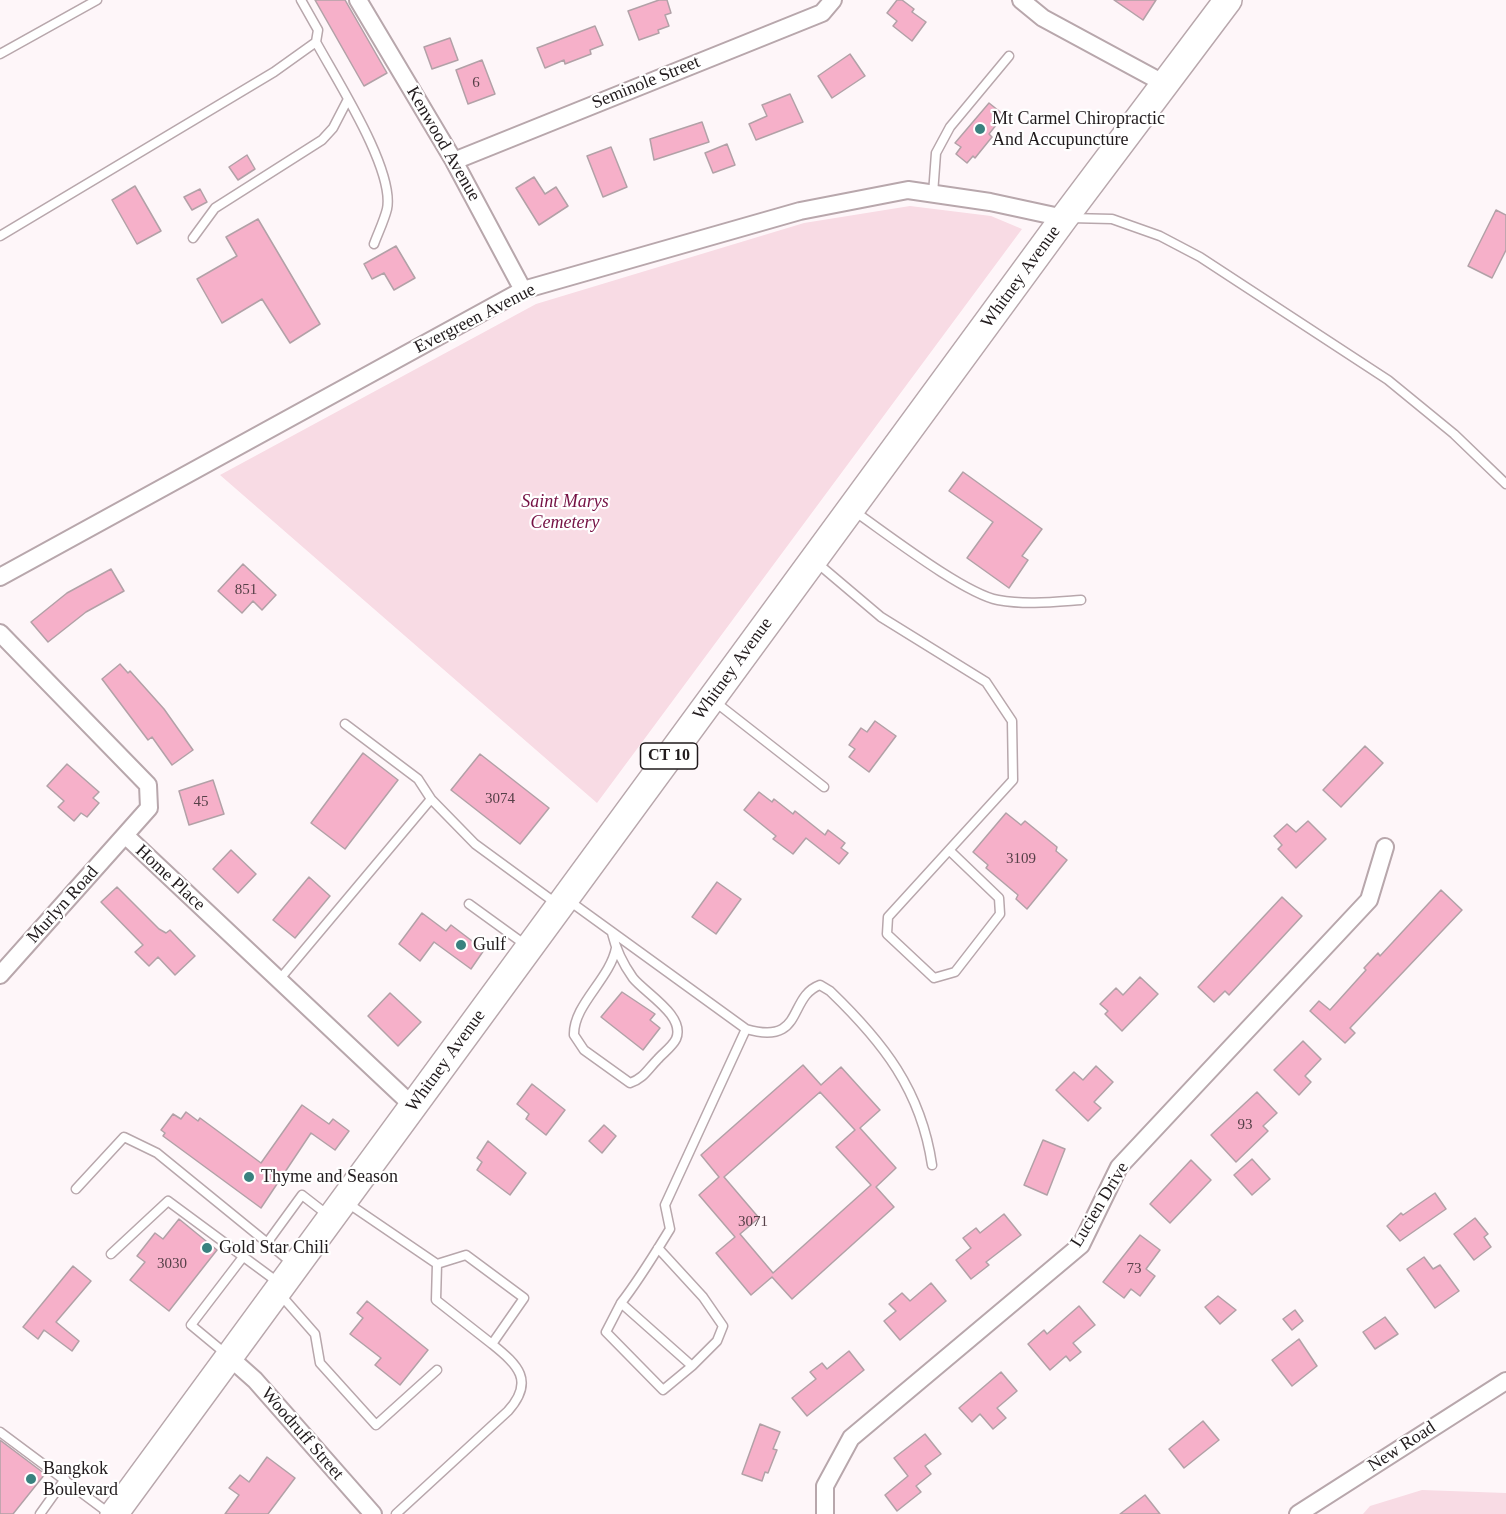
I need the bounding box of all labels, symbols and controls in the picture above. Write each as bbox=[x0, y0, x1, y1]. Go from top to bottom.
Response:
street label: Seminole Street bbox=[589, 52, 703, 114]
house number: 6 bbox=[472, 74, 480, 92]
street label: Kenwood Avenue bbox=[401, 83, 485, 205]
place label: Mt Carmel Chiropractic And Accupuncture bbox=[992, 108, 1165, 150]
marker: Mt Carmel Chiropractic And Accupuncture bbox=[973, 122, 987, 136]
street label: Whitney Avenue bbox=[977, 222, 1065, 332]
street label: Evergreen Avenue bbox=[411, 279, 539, 359]
park label: Saint Marys Cemetery bbox=[521, 491, 609, 534]
house number: 851 bbox=[235, 581, 257, 599]
street label: Whitney Avenue bbox=[689, 614, 777, 724]
road number: CT 10 bbox=[640, 743, 698, 769]
house number: 3074 bbox=[485, 790, 515, 808]
house number: 45 bbox=[194, 793, 208, 811]
street label: Home Place bbox=[131, 840, 209, 916]
house number: 3109 bbox=[1006, 850, 1036, 868]
street label: Murlyn Road bbox=[23, 862, 103, 948]
place label: Gulf bbox=[473, 934, 506, 956]
marker: Gulf bbox=[454, 938, 468, 952]
street label: Whitney Avenue bbox=[402, 1006, 490, 1116]
house number: 93 bbox=[1238, 1116, 1252, 1134]
street label: Lucien Drive bbox=[1066, 1159, 1134, 1251]
place label: Thyme and Season bbox=[261, 1166, 398, 1188]
marker: Thyme and Season bbox=[242, 1170, 256, 1184]
house number: 3071 bbox=[738, 1213, 768, 1231]
place label: Gold Star Chili bbox=[219, 1237, 329, 1259]
marker: Gold Star Chili bbox=[200, 1241, 214, 1255]
house number: 3030 bbox=[157, 1255, 187, 1273]
house number: 73 bbox=[1126, 1260, 1142, 1278]
street label: Woodruff Street bbox=[256, 1383, 348, 1485]
street label: New Road bbox=[1364, 1417, 1440, 1477]
place label: Bangkok Boulevard bbox=[43, 1458, 118, 1500]
marker: Bangkok Boulevard bbox=[24, 1472, 38, 1486]

